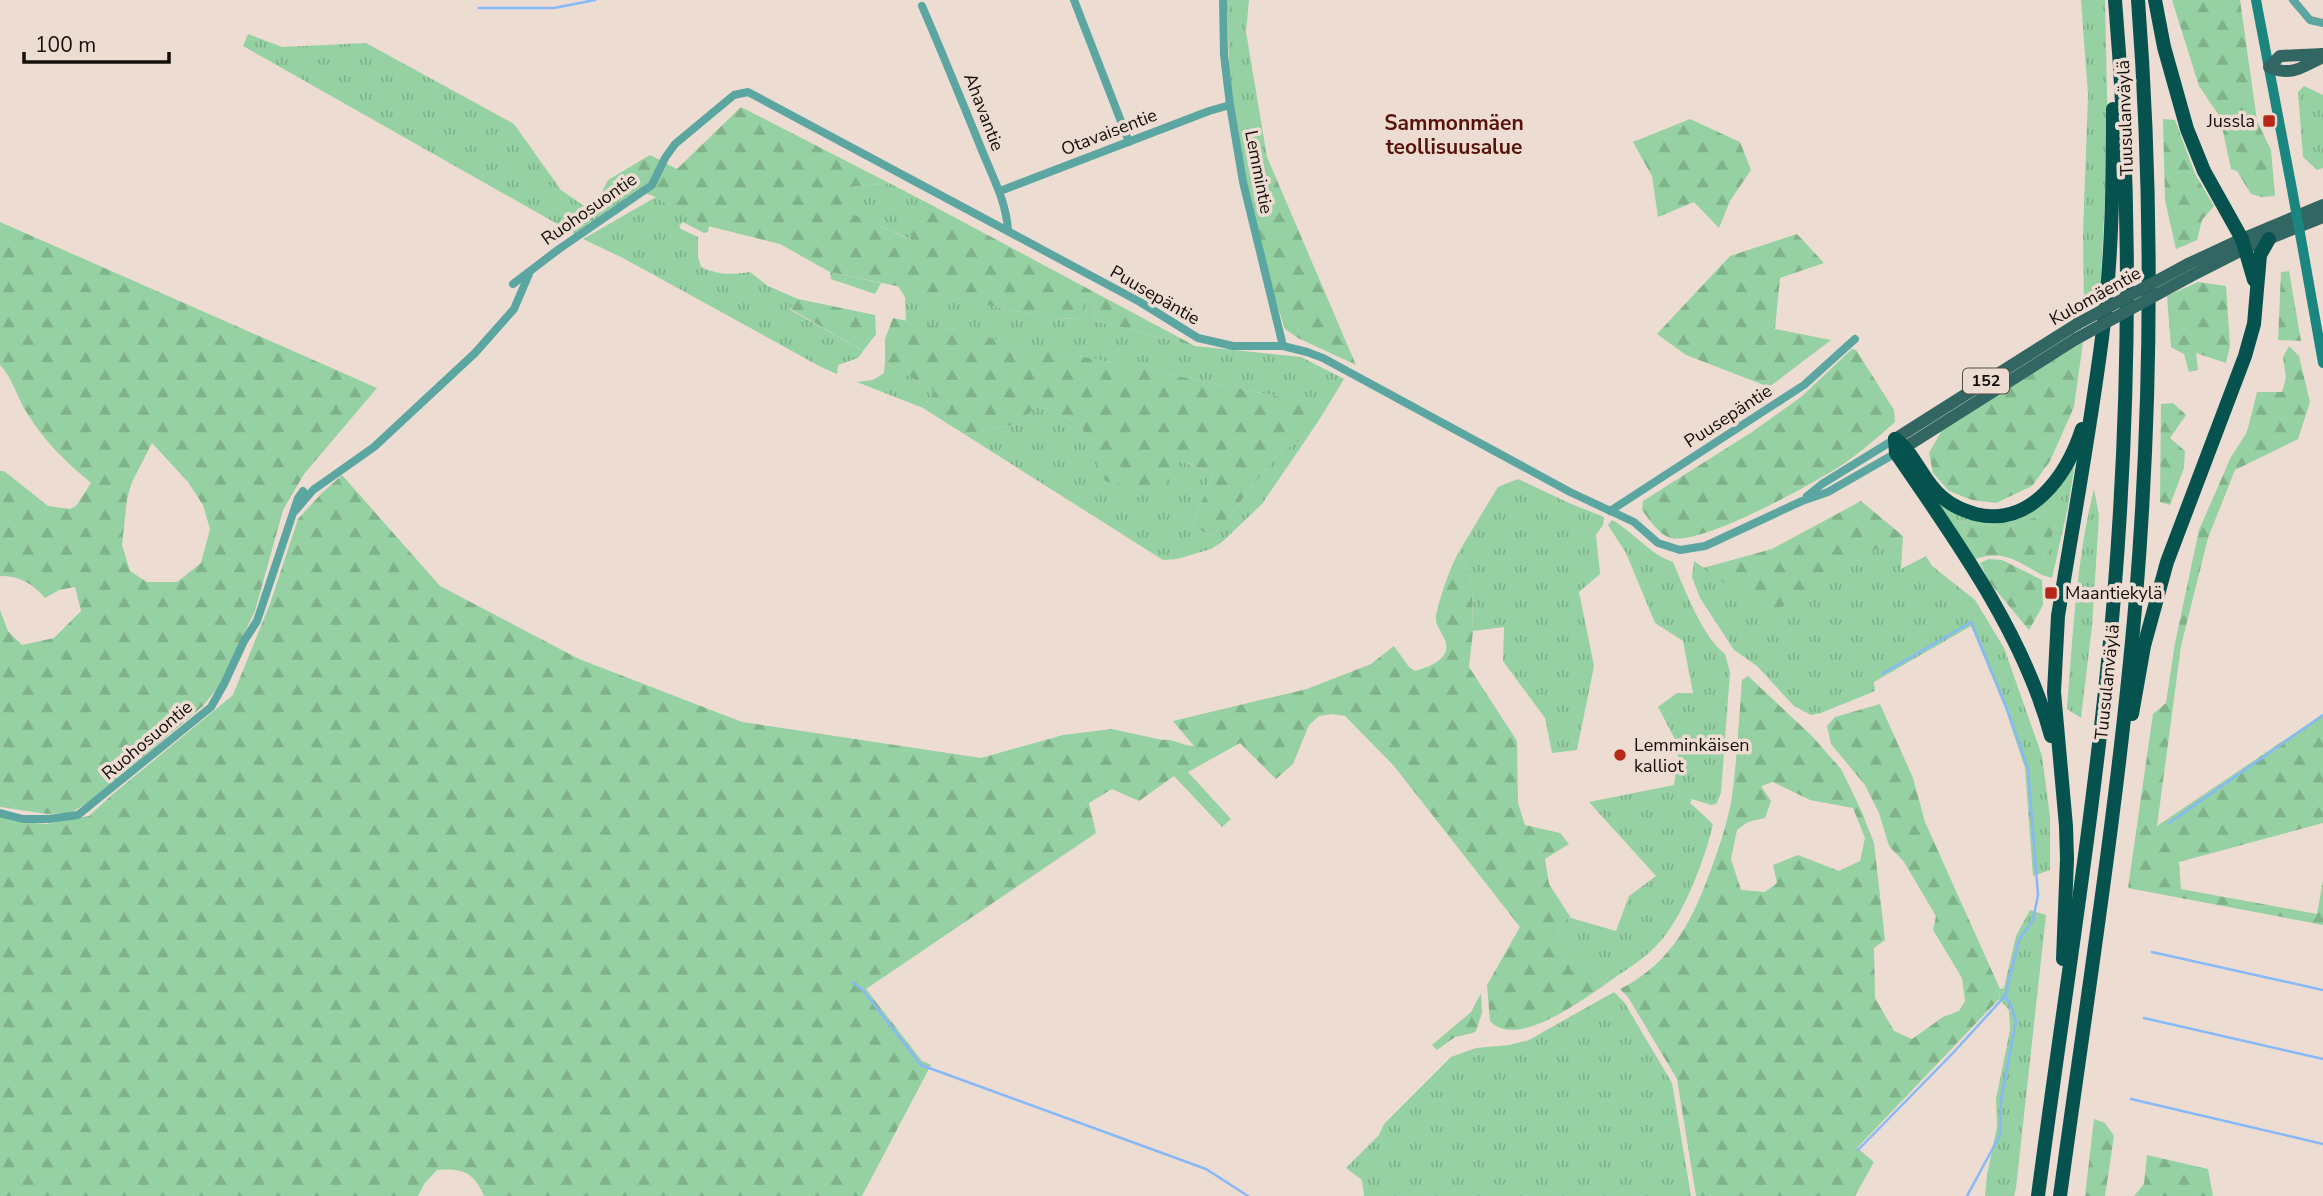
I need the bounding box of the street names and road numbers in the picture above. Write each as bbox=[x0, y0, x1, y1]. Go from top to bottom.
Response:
street label: Tuusulanväylä bbox=[2111, 60, 2139, 176]
street label: Ahavantie bbox=[958, 70, 1010, 154]
street label: Otavaisentie bbox=[1058, 103, 1160, 161]
street label: Lemmintie bbox=[1239, 128, 1279, 216]
street label: Ruohosuontie bbox=[536, 167, 642, 251]
street label: Puusepäntie bbox=[1106, 260, 1204, 330]
street label: Kulomäentie bbox=[2045, 261, 2145, 331]
road number: 152 bbox=[1963, 368, 2009, 394]
street label: Puusepäntie bbox=[1680, 379, 1776, 453]
street label: Tuusulanväylä bbox=[2089, 623, 2125, 741]
street label: Ruohosuontie bbox=[97, 695, 197, 785]

